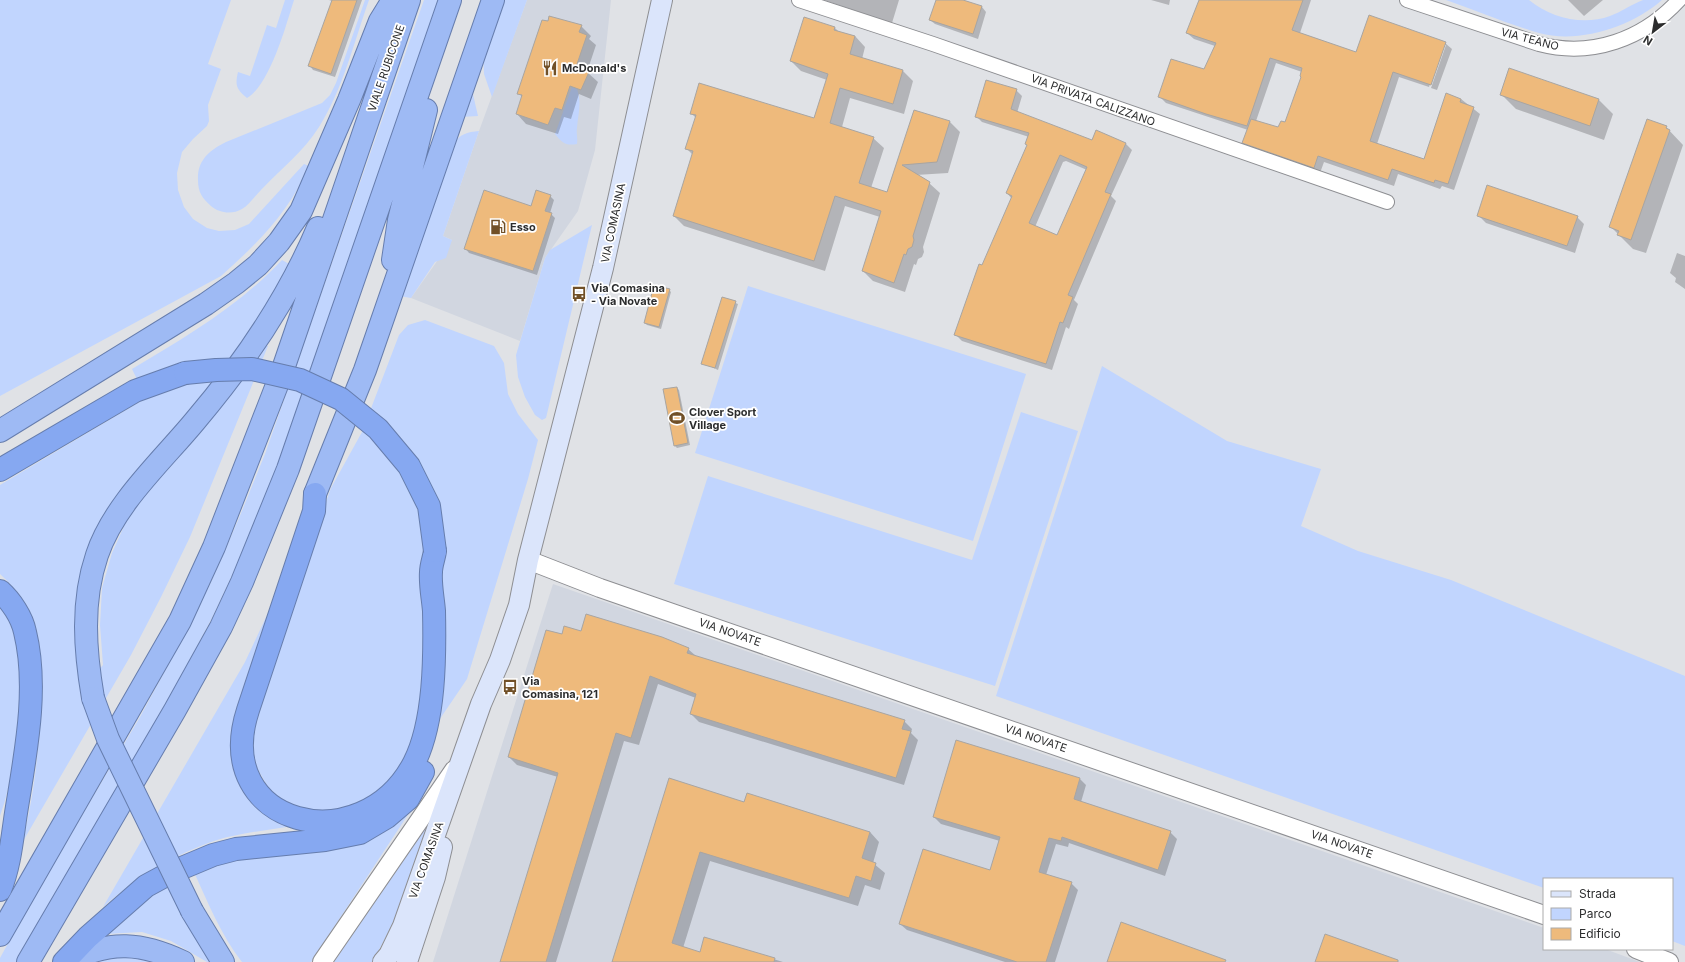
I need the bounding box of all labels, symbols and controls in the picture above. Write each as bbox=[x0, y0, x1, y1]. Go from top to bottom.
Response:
north arrow bbox=[1633, 12, 1673, 52]
street label: VIALE RUBICONE bbox=[365, 23, 407, 113]
street label: VIA TEANO bbox=[1500, 25, 1560, 53]
text: N bbox=[1641, 32, 1655, 49]
restaurant icon: McDonald's bbox=[541, 59, 559, 77]
place label: McDonald's bbox=[562, 61, 626, 75]
street label: VIA PRIVATA CALIZZANO bbox=[1029, 71, 1157, 129]
street label: VIA COMASINA bbox=[598, 181, 628, 264]
fuel station icon: Esso bbox=[489, 218, 507, 236]
place label: Esso bbox=[510, 220, 536, 234]
place label: Via Comasina - Via Novate bbox=[591, 281, 665, 308]
bus stop icon: Via Comasina - Via Novate bbox=[570, 285, 588, 303]
place label: Clover Sport Village bbox=[689, 405, 756, 432]
sports icon: Clover Sport Village bbox=[668, 409, 686, 427]
street label: VIA NOVATE bbox=[697, 615, 763, 649]
place label: Via Comasina, 121 bbox=[522, 674, 598, 701]
bus stop icon: Via Comasina, 121 bbox=[501, 678, 519, 696]
street label: VIA NOVATE bbox=[1003, 721, 1069, 755]
street label: VIA COMASINA bbox=[406, 819, 447, 900]
street label: VIA NOVATE bbox=[1309, 827, 1375, 861]
legend bbox=[1543, 878, 1673, 950]
text: Strada bbox=[1579, 886, 1616, 901]
text: Parco bbox=[1579, 906, 1612, 921]
text: Edificio bbox=[1579, 926, 1621, 941]

